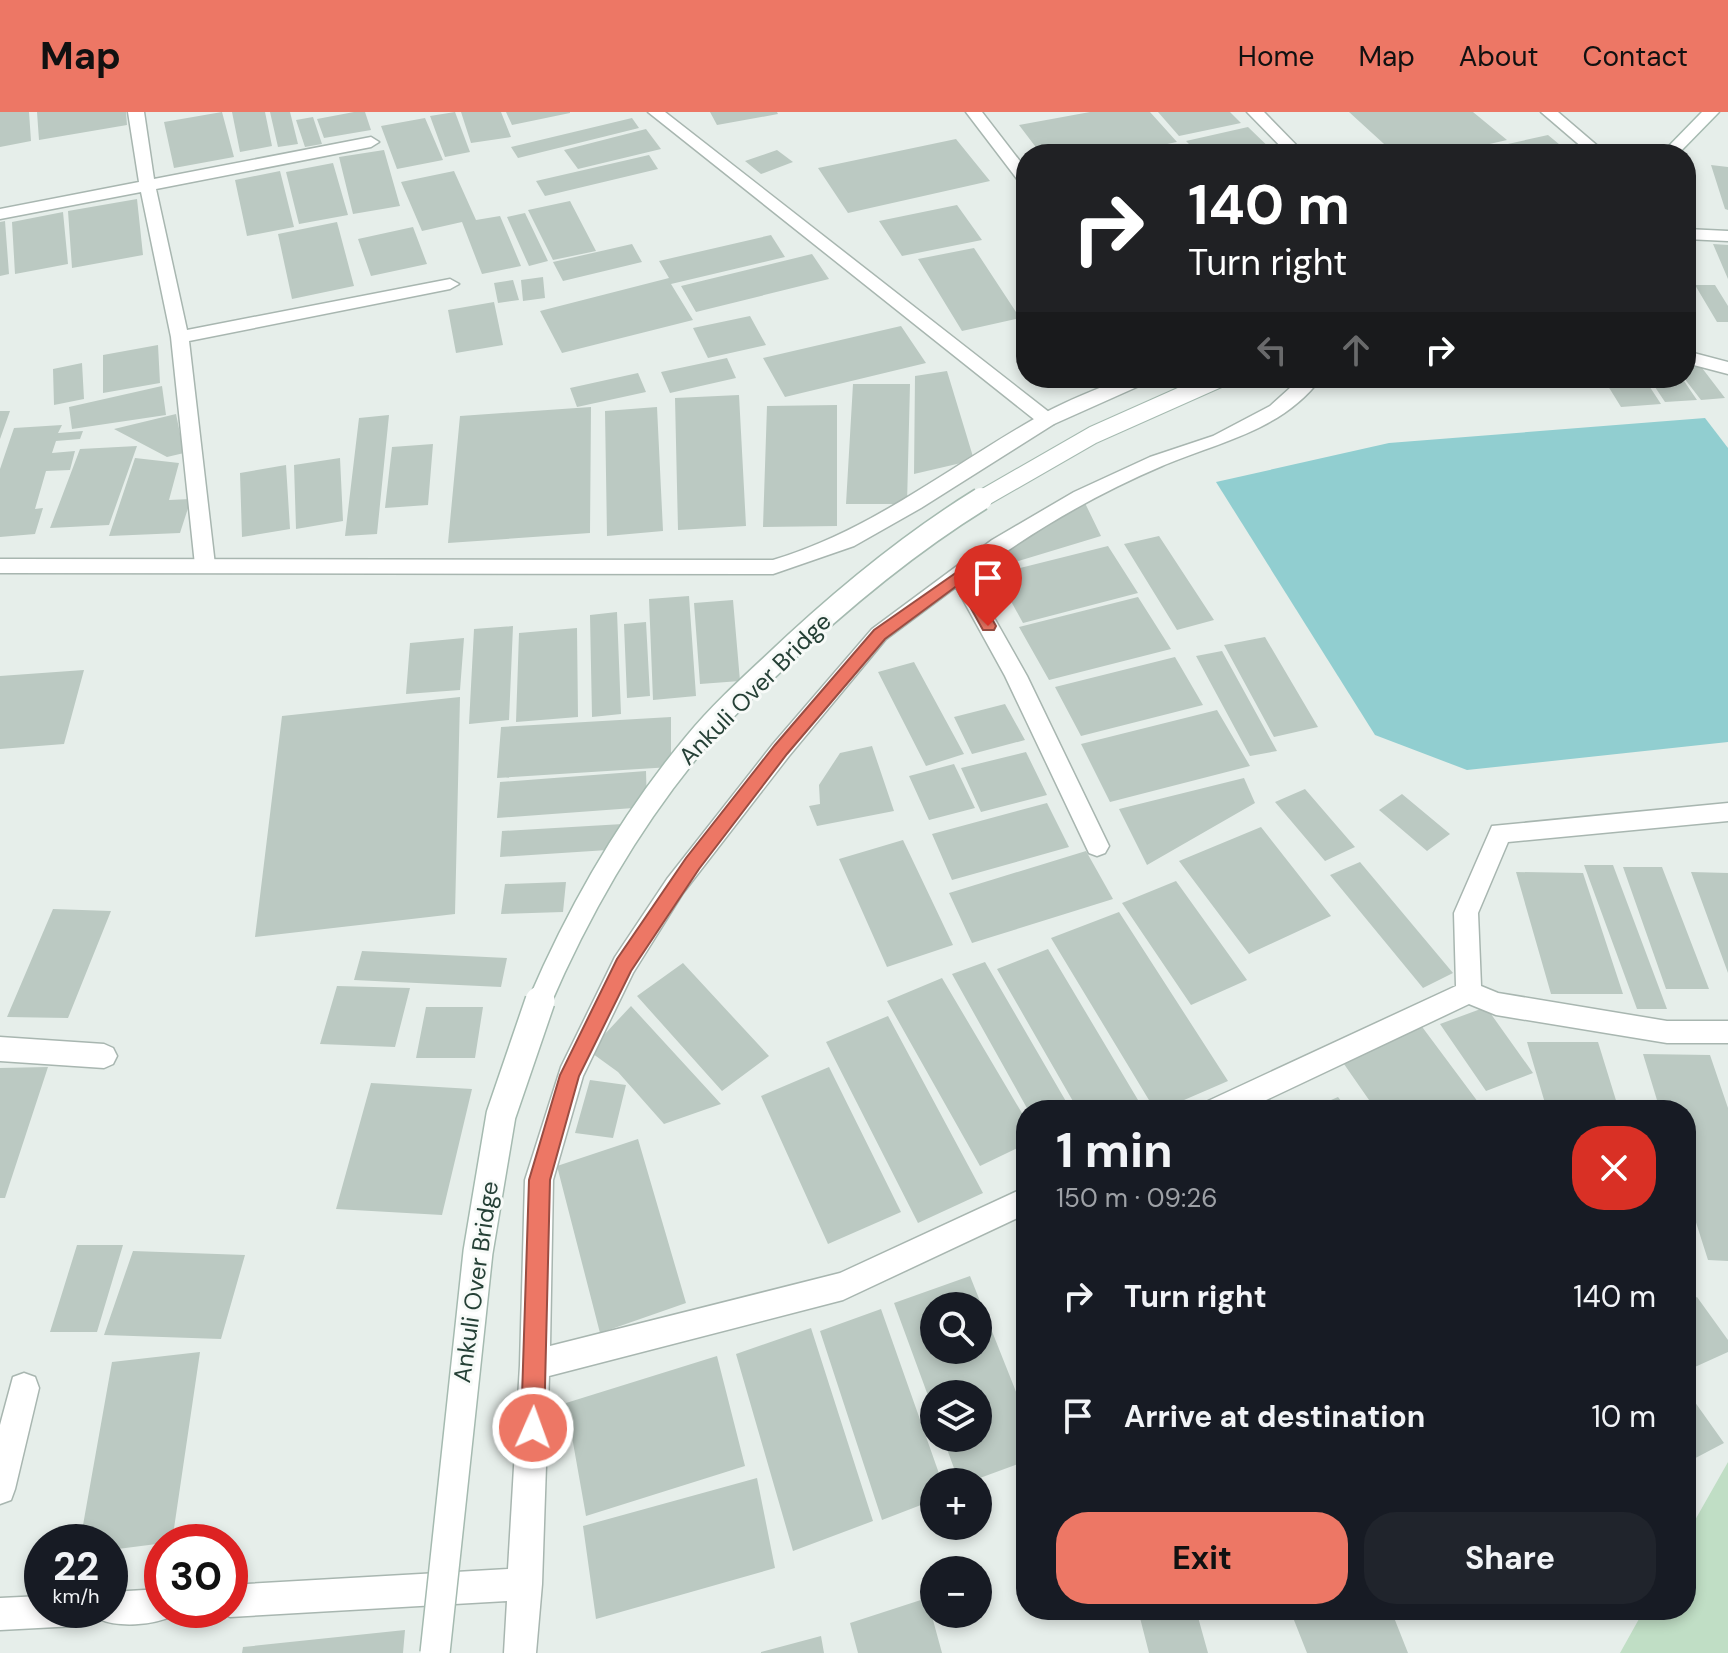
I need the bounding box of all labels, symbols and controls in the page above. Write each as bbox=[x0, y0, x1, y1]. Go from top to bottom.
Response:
text: Map bbox=[40, 31, 121, 81]
text: Home bbox=[1238, 38, 1314, 75]
text: Map bbox=[1358, 38, 1415, 75]
text: About bbox=[1459, 38, 1538, 75]
text: Contact bbox=[1582, 38, 1688, 75]
text: 140 m bbox=[1188, 168, 1350, 241]
icon: right bbox=[1056, 176, 1160, 280]
text: Turn right bbox=[1188, 239, 1347, 286]
icon: left bbox=[1250, 328, 1294, 372]
icon: ahead bbox=[1334, 328, 1378, 372]
icon: right bbox=[1418, 328, 1462, 372]
pin bbox=[954, 544, 1022, 626]
icon: arrive bbox=[966, 556, 1010, 600]
street label: Ankuli Over Bridge bbox=[672, 606, 837, 771]
text: 1 min bbox=[1056, 1119, 1173, 1182]
button: close bbox=[1572, 1126, 1656, 1210]
street label: Ankuli Over Bridge bbox=[446, 1179, 505, 1385]
text: 150 m · 09:26 bbox=[1056, 1181, 1218, 1215]
icon: right bbox=[1056, 1274, 1100, 1318]
text: Turn right bbox=[1124, 1277, 1267, 1316]
text: 140 m bbox=[1573, 1277, 1656, 1316]
map controls bbox=[920, 1292, 992, 1628]
button: search bbox=[920, 1292, 992, 1364]
button: layers bbox=[920, 1380, 992, 1452]
position arrow bbox=[491, 1386, 575, 1470]
icon: arrive bbox=[1056, 1394, 1100, 1438]
text: Arrive at destination bbox=[1124, 1397, 1425, 1436]
text: 10 m bbox=[1591, 1397, 1656, 1436]
button: + bbox=[920, 1468, 992, 1540]
button: Exit bbox=[1056, 1512, 1348, 1604]
button: Share bbox=[1364, 1512, 1656, 1604]
speed limit sign: 30 bbox=[144, 1524, 248, 1628]
text: 22 bbox=[53, 1540, 99, 1592]
button: − bbox=[920, 1556, 992, 1628]
text: km/h bbox=[52, 1583, 100, 1609]

